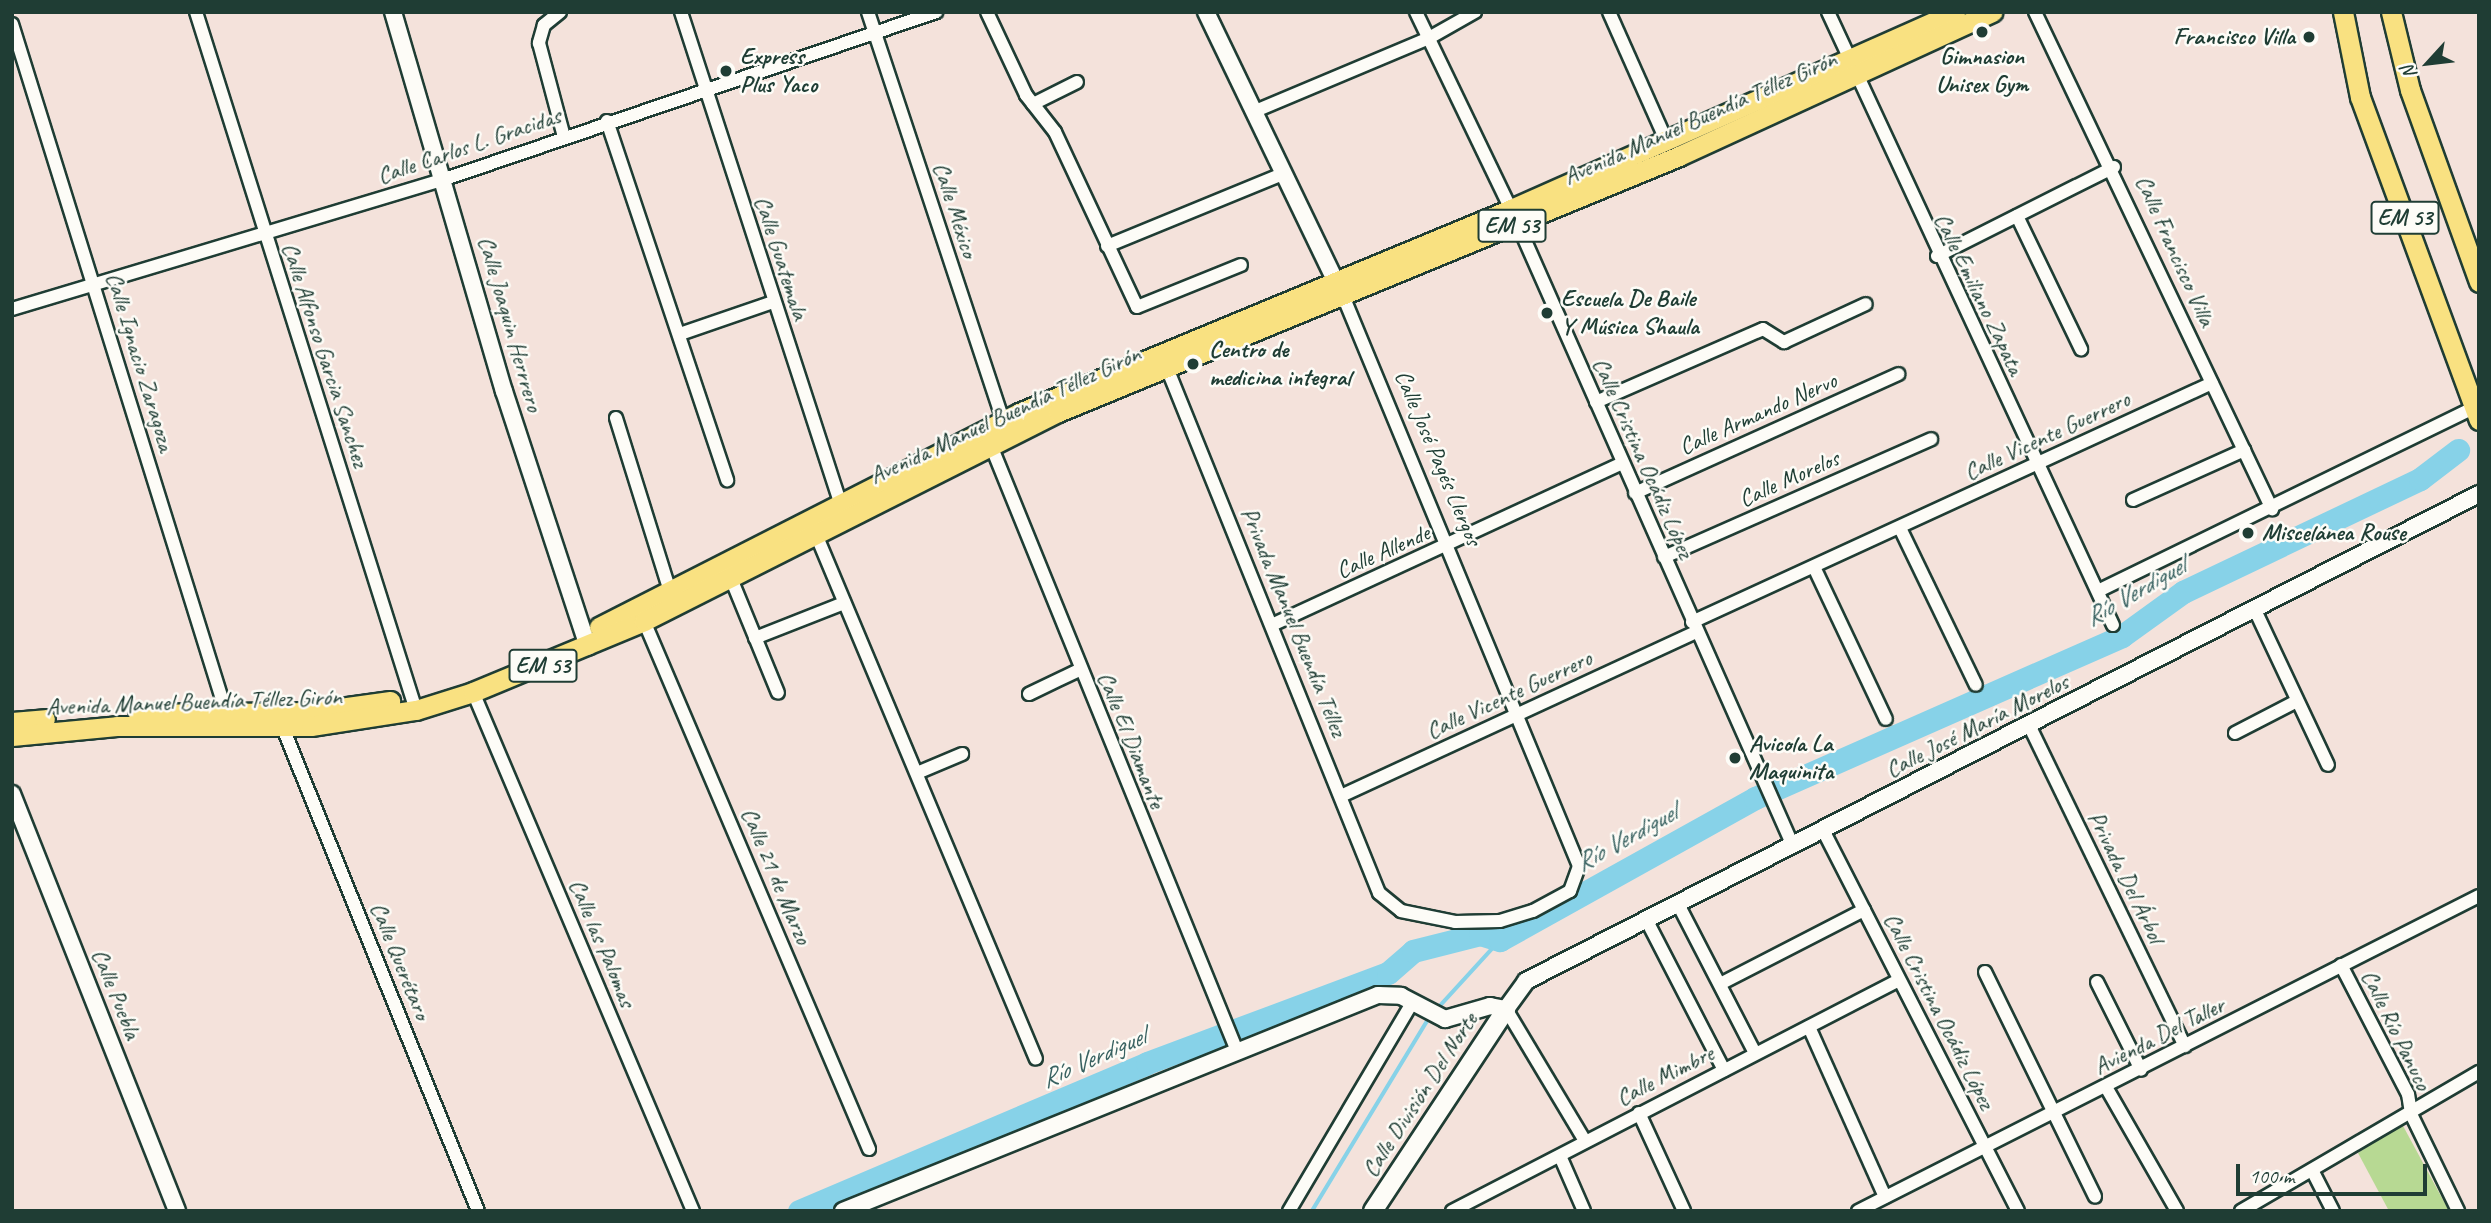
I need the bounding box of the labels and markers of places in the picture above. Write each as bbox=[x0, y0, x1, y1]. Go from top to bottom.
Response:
place label: Francisco Villa bbox=[2174, 23, 2295, 51]
marker: Gimnasion Unisex Gym bbox=[1974, 24, 1990, 40]
marker: Francisco Villa bbox=[2301, 29, 2317, 45]
place label: Express Plus Yaco bbox=[740, 43, 817, 99]
place label: Gimnasion Unisex Gym bbox=[1936, 43, 2028, 99]
marker: Express Plus Yaco bbox=[718, 63, 734, 79]
place label: Escuela De Baile Y Música Shaula bbox=[1561, 285, 1700, 341]
marker: Escuela De Baile Y Música Shaula bbox=[1539, 305, 1555, 321]
place label: Centro de medicina integral bbox=[1209, 336, 1350, 392]
marker: Centro de medicina integral bbox=[1183, 354, 1203, 374]
place label: Miscelánea Rouse bbox=[2262, 519, 2406, 547]
marker: Miscelánea Rouse bbox=[2240, 525, 2256, 541]
place label: Avicola La Maquinita bbox=[1749, 730, 1833, 786]
marker: Avicola La Maquinita bbox=[1727, 750, 1743, 766]

